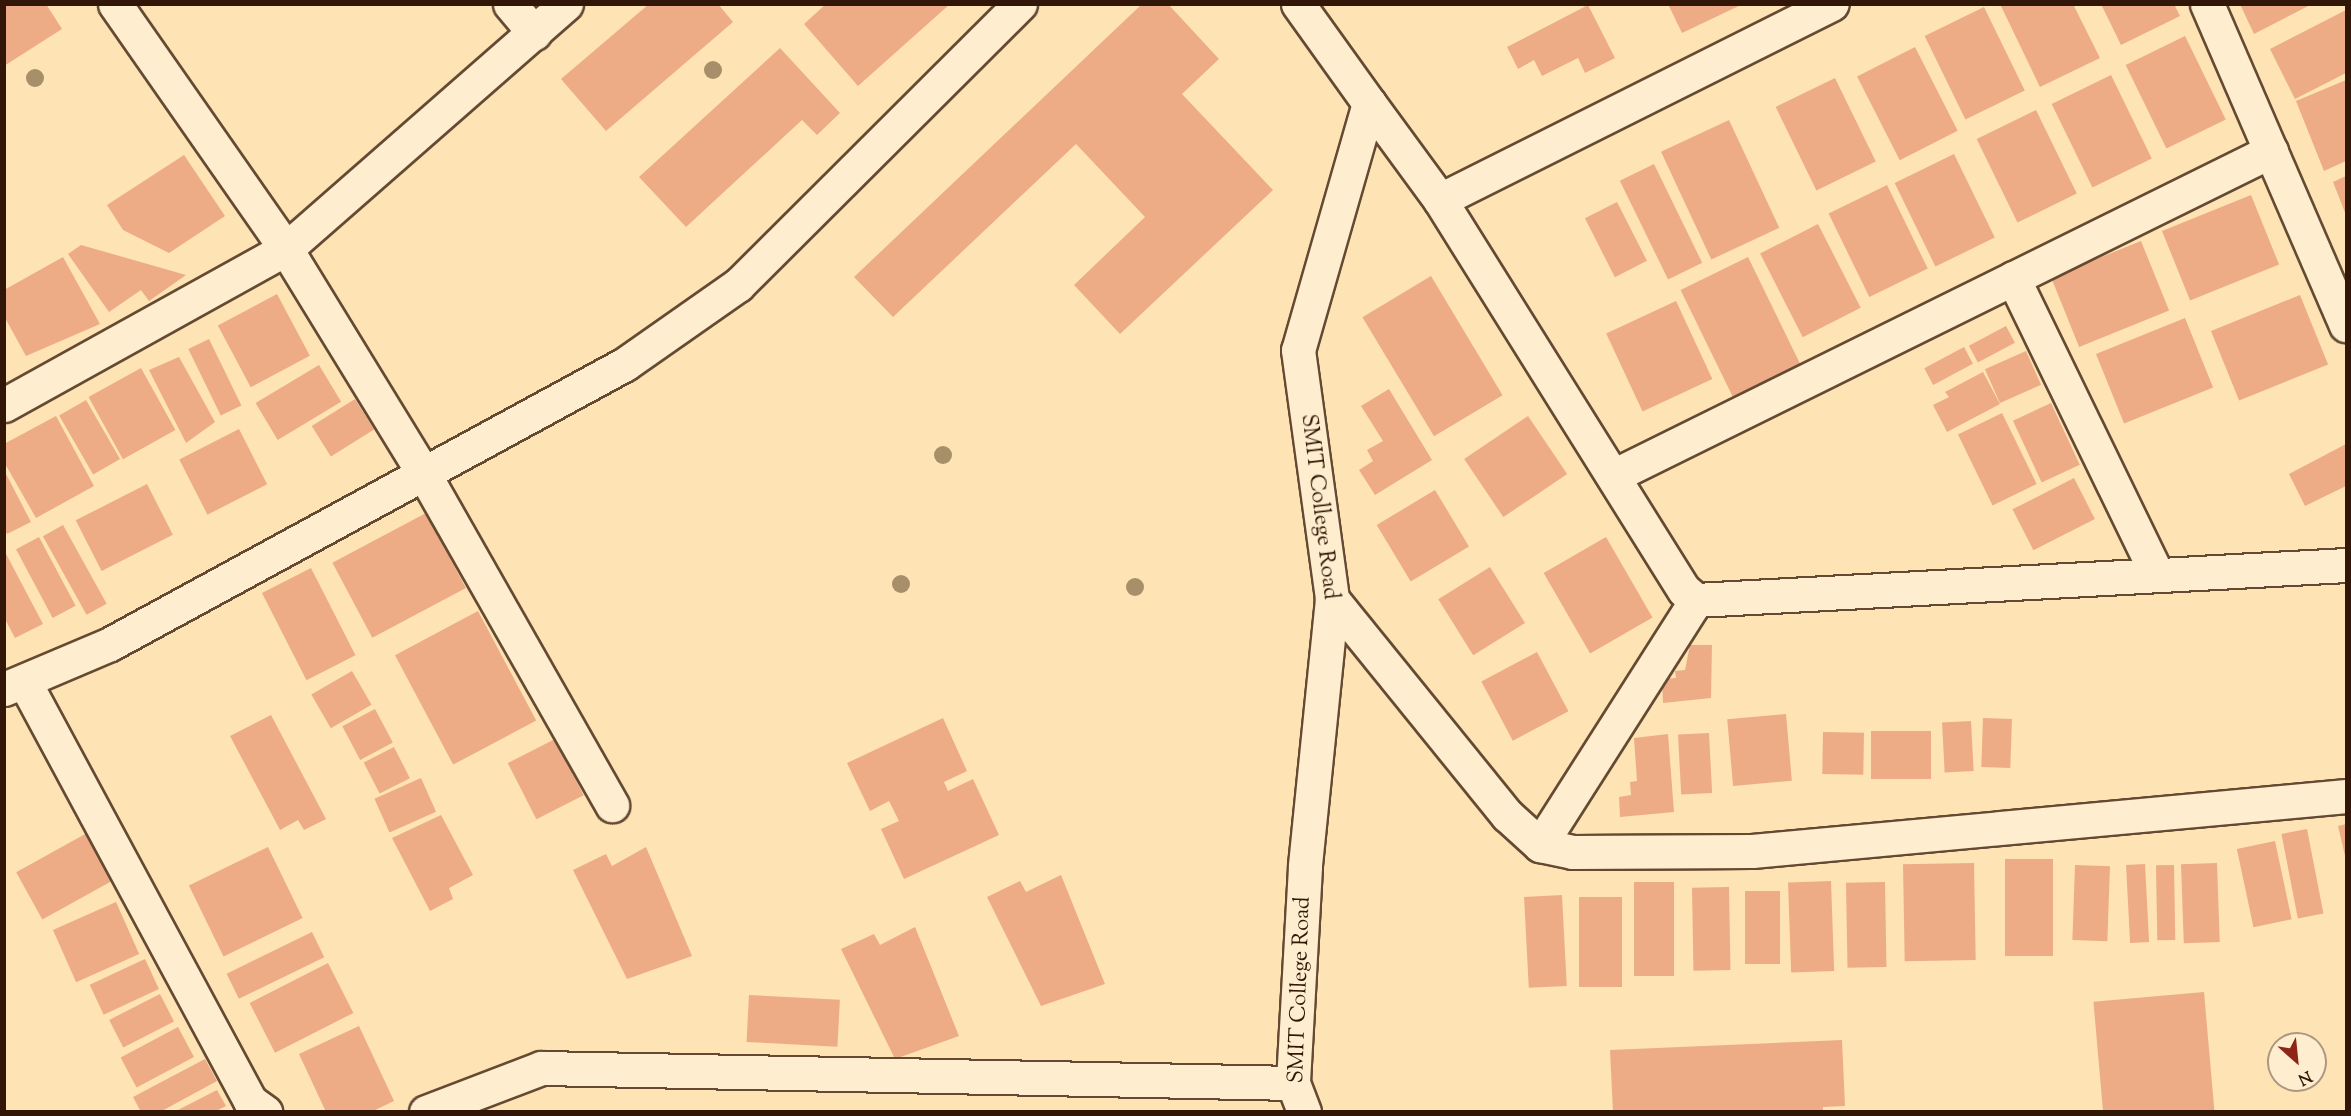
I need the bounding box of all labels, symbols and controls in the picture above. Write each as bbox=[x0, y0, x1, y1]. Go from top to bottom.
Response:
street label: SMIT College Road bbox=[1294, 413, 1342, 601]
street label: SMIT College Road bbox=[1285, 896, 1317, 1084]
north arrow bbox=[2267, 1032, 2327, 1092]
text: N bbox=[2294, 1064, 2315, 1090]

